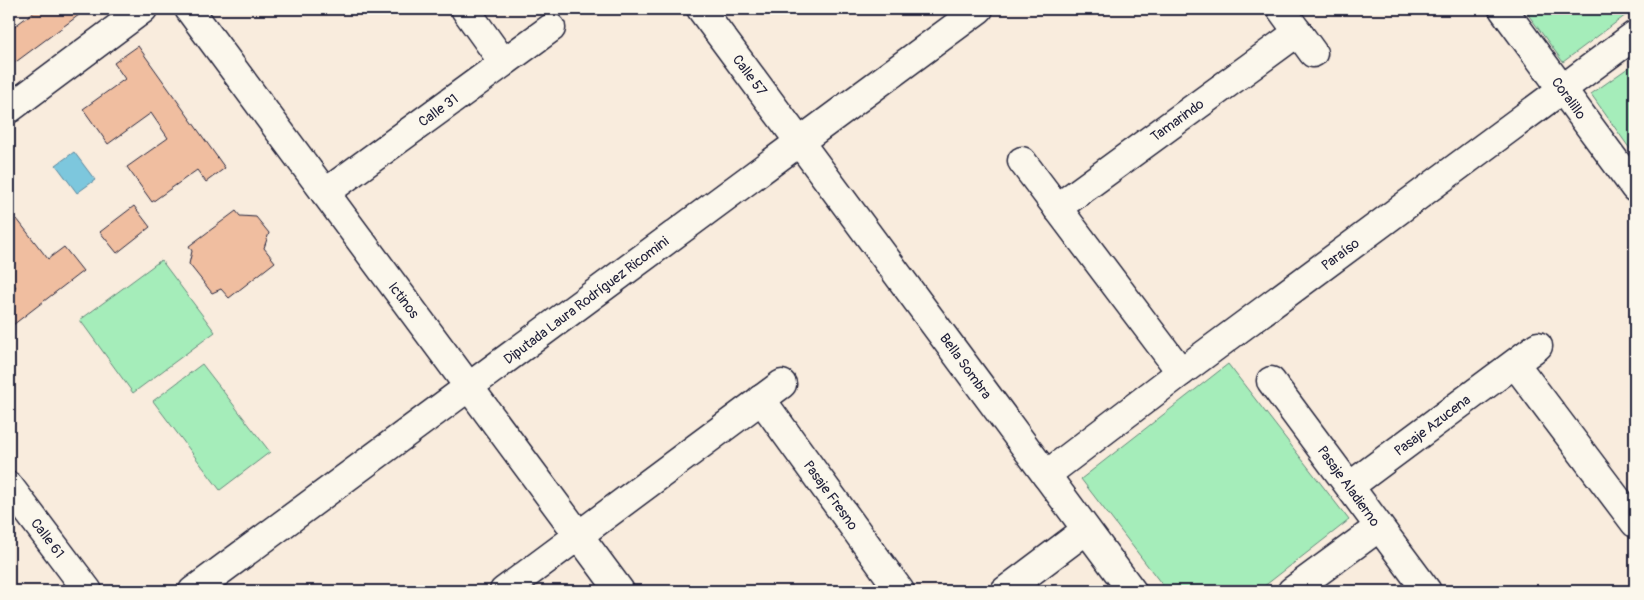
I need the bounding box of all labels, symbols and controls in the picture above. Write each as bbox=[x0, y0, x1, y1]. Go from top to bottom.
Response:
street label: Calle 57 bbox=[729, 52, 771, 100]
street label: Coralillo bbox=[1548, 74, 1590, 123]
street label: Calle 31 bbox=[415, 90, 462, 131]
street label: Tamarindo bbox=[1147, 95, 1208, 145]
street label: Diputada Laura Rodríguez Ricomini bbox=[501, 233, 672, 368]
street label: Paraíso bbox=[1318, 234, 1363, 274]
street label: Ictinos bbox=[384, 279, 423, 322]
street label: Bella Sombra bbox=[936, 330, 995, 402]
street label: Pasaje Azucena bbox=[1391, 391, 1474, 460]
street label: Pasaje Aladierno bbox=[1314, 443, 1384, 530]
street label: Pasaje Fresno bbox=[800, 457, 862, 534]
street label: Calle 61 bbox=[27, 515, 68, 562]

